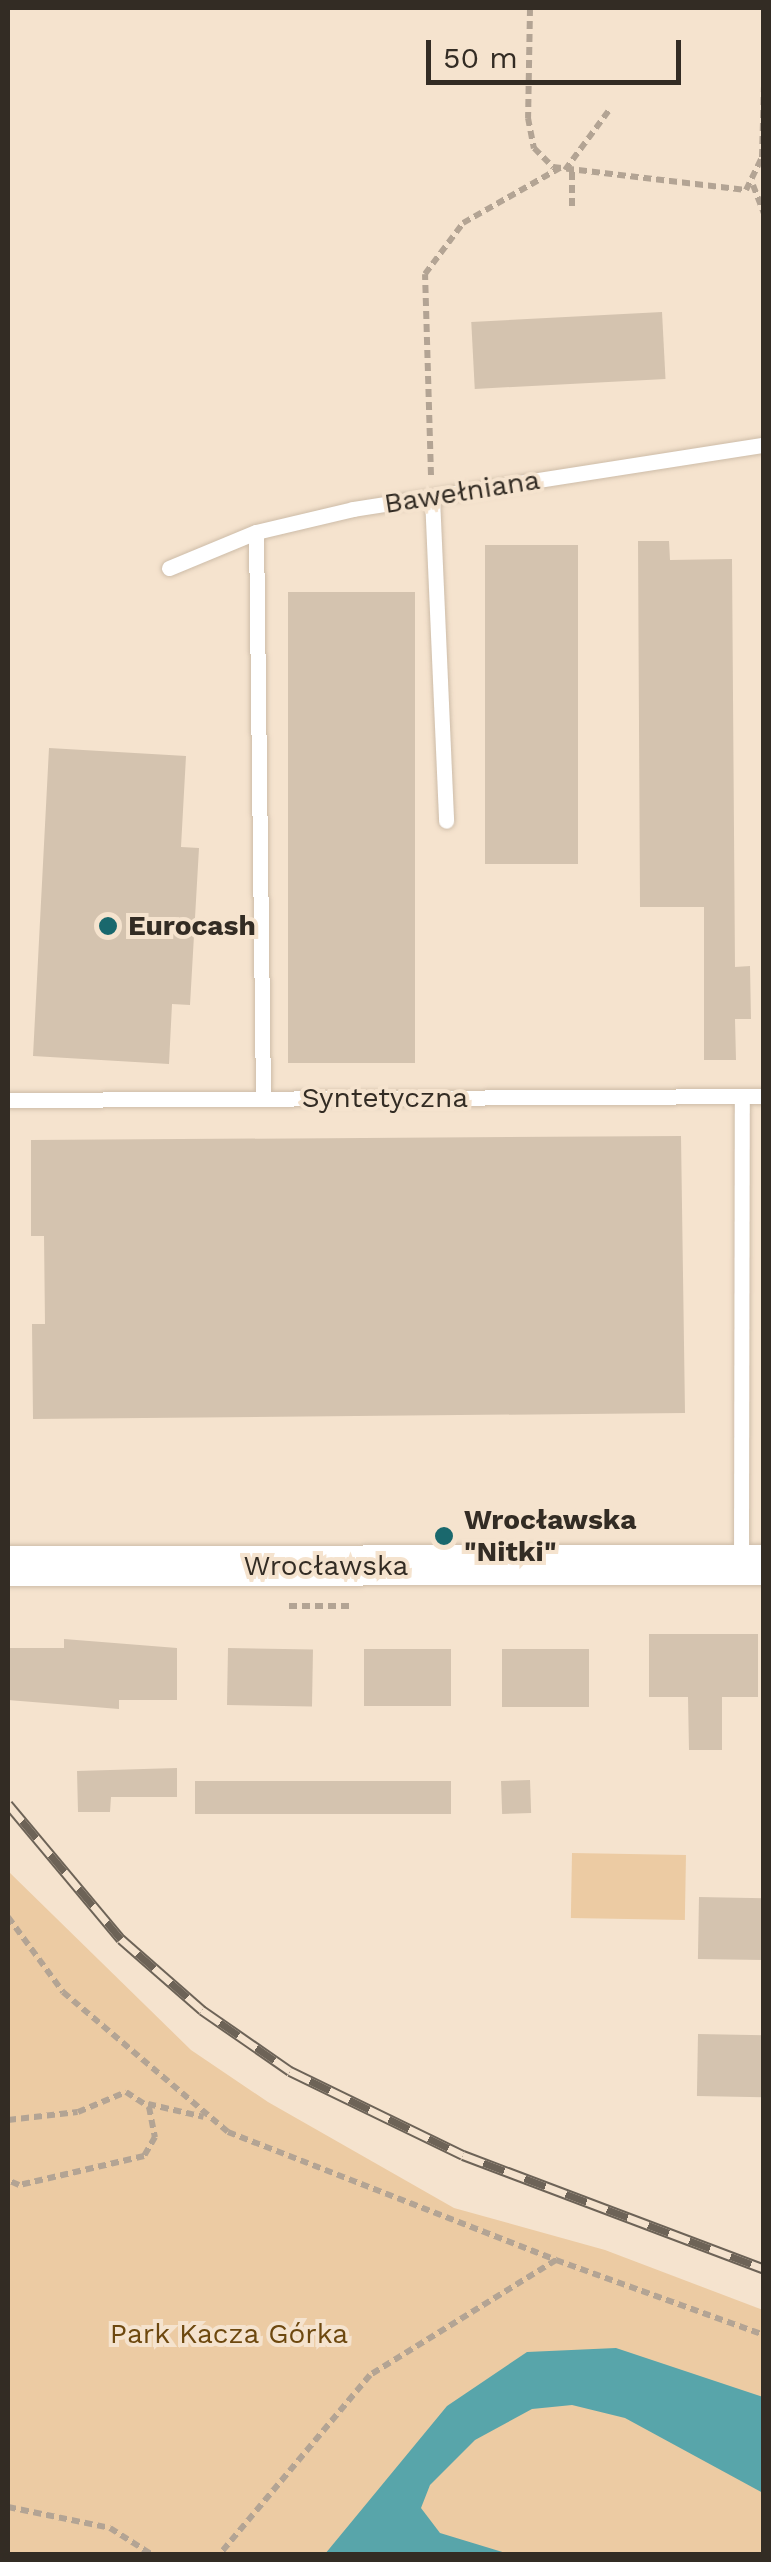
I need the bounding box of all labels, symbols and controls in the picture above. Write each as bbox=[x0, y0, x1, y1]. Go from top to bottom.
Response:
scale bar bbox=[431, 20, 686, 82]
text: 50 m bbox=[443, 40, 518, 75]
street label: Bawełniana bbox=[382, 463, 542, 521]
place label: Eurocash bbox=[128, 909, 256, 943]
marker: Eurocash bbox=[97, 915, 119, 937]
street label: Syntetyczna bbox=[302, 1081, 468, 1115]
place label: Wrocławska "Nitki" bbox=[464, 1503, 636, 1569]
marker: Wrocławska "Nitki" bbox=[433, 1525, 455, 1547]
street label: Wrocławska bbox=[244, 1549, 408, 1583]
park label: Park Kacza Górka bbox=[109, 2317, 349, 2351]

